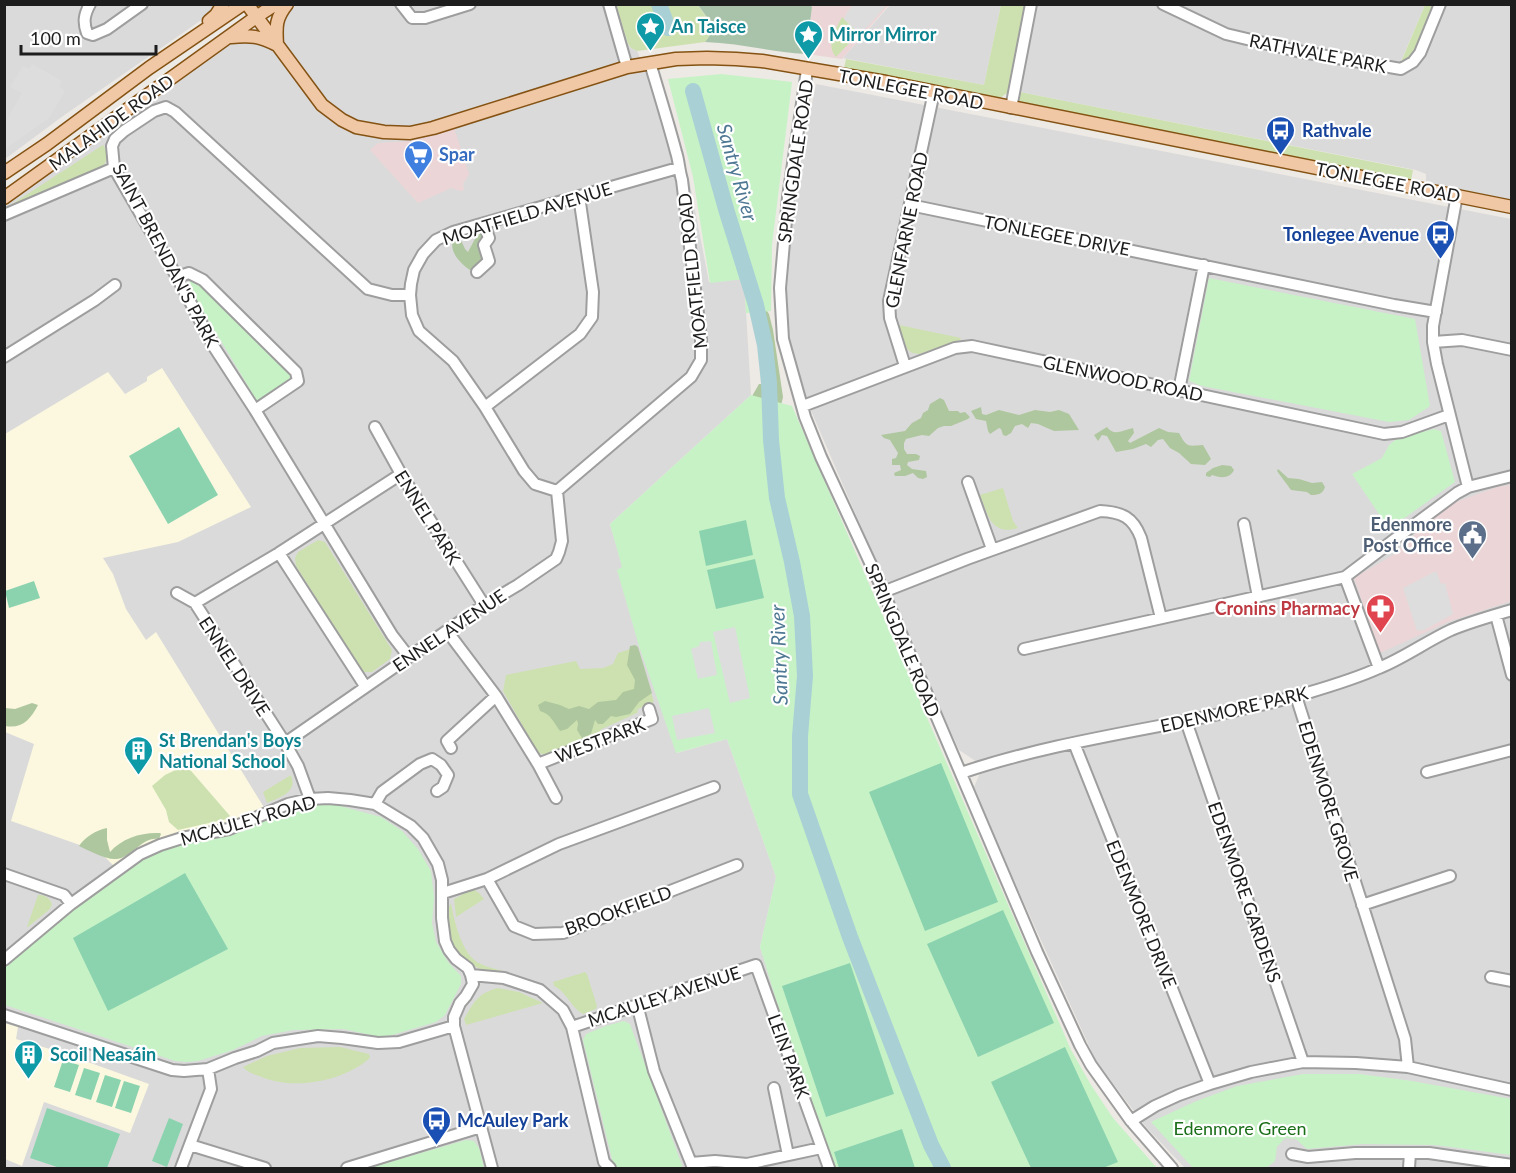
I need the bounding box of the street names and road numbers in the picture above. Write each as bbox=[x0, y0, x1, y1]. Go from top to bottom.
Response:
street label: RATHVALE PARK bbox=[1247, 29, 1389, 77]
street label: TONLEGEE ROAD bbox=[837, 64, 985, 114]
street label: MALAHIDE ROAD bbox=[44, 69, 178, 175]
street label: SPRINGDALE ROAD bbox=[773, 78, 817, 244]
street label: GLENFARNE ROAD bbox=[880, 150, 932, 310]
street label: TONLEGEE ROAD bbox=[1314, 157, 1462, 207]
street label: SAINT BRENDAN'S PARK bbox=[108, 159, 224, 351]
street label: MOATFIELD AVENUE bbox=[440, 177, 614, 249]
street label: MOATFIELD ROAD bbox=[673, 192, 711, 350]
street label: TONLEGEE DRIVE bbox=[982, 210, 1132, 260]
street label: GLENWOOD ROAD bbox=[1041, 350, 1205, 406]
street label: ENNEL PARK bbox=[390, 466, 466, 568]
street label: SPRINGDALE ROAD bbox=[861, 560, 945, 720]
street label: ENNEL AVENUE bbox=[388, 584, 510, 676]
street label: ENNEL DRIVE bbox=[195, 612, 275, 720]
street label: EDENMORE PARK bbox=[1158, 681, 1310, 737]
street label: WESTPARK bbox=[552, 713, 648, 767]
street label: EDENMORE GROVE bbox=[1294, 718, 1364, 884]
street label: MCAULEY ROAD bbox=[178, 790, 318, 850]
street label: EDENMORE GARDENS bbox=[1204, 799, 1286, 985]
street label: EDENMORE DRIVE bbox=[1102, 837, 1182, 991]
street label: BROOKFIELD bbox=[562, 880, 674, 940]
street label: MCAULEY AVENUE bbox=[585, 961, 743, 1031]
street label: LEIN PARK bbox=[764, 1011, 814, 1101]

